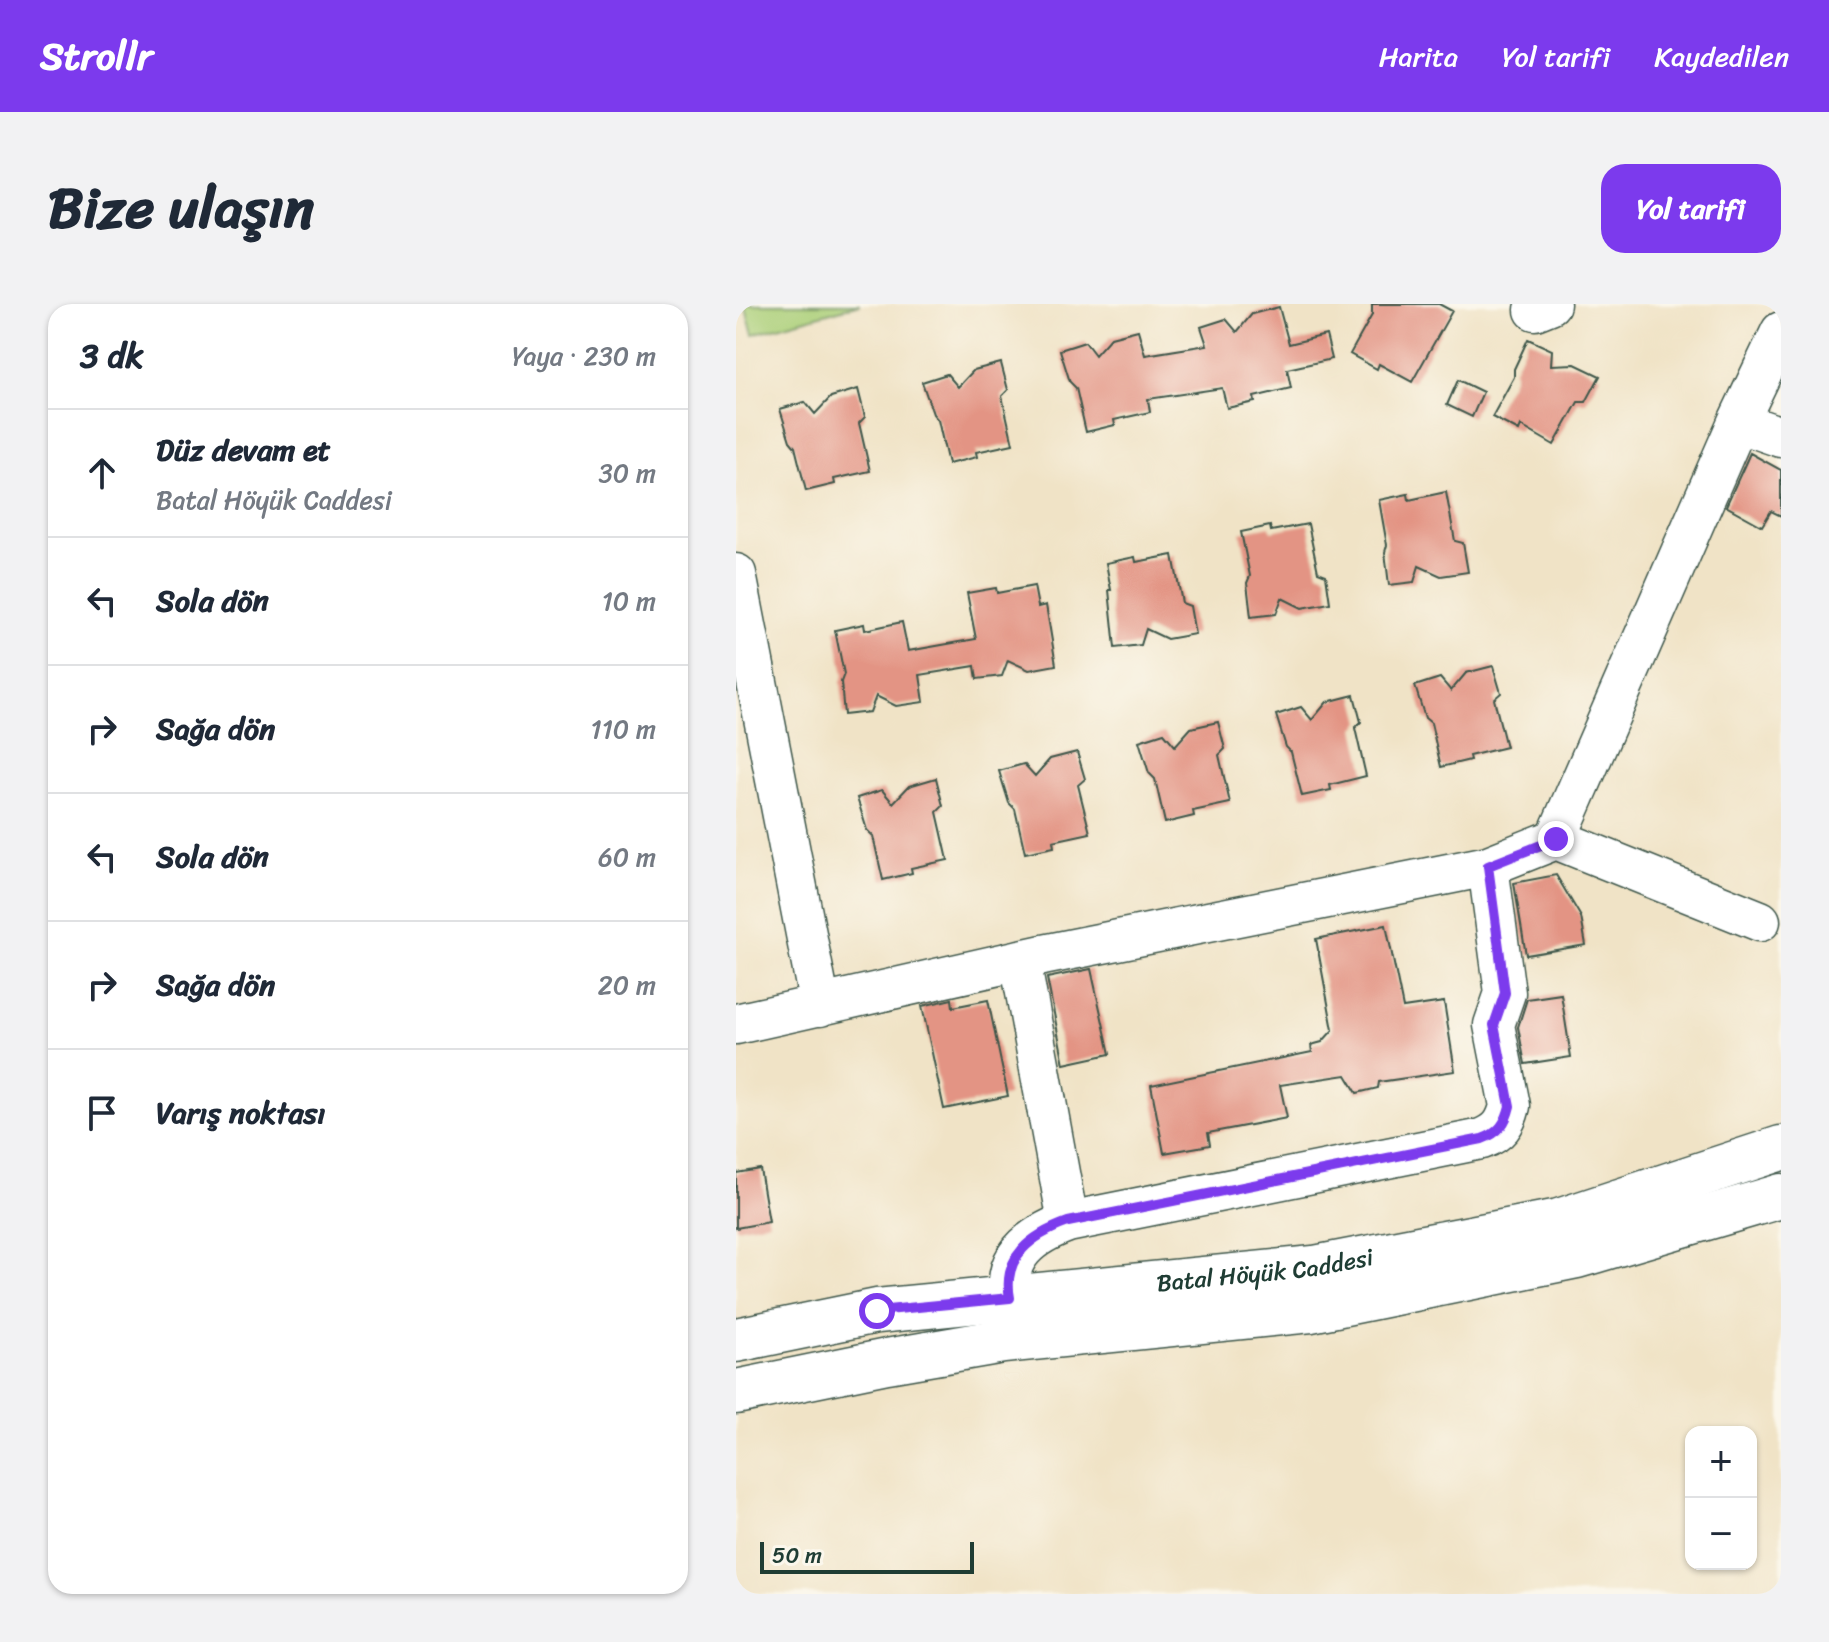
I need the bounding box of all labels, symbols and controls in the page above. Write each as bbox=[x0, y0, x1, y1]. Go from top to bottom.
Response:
text: Strollr bbox=[40, 23, 153, 90]
text: Harita bbox=[1379, 32, 1458, 81]
text: Yol tarifi bbox=[1502, 32, 1610, 81]
text: Kaydedilen bbox=[1654, 32, 1789, 81]
text: Bize ulaşın bbox=[48, 159, 314, 258]
button: Yol tarifi bbox=[1601, 164, 1781, 253]
text: 3 dk bbox=[80, 326, 143, 386]
text: Yaya · 230 m bbox=[512, 333, 656, 379]
text: Düz devam et bbox=[156, 423, 331, 477]
text: 30 m bbox=[599, 450, 656, 496]
icon: ahead bbox=[80, 451, 124, 495]
text: Batal Höyük Caddesi bbox=[156, 477, 392, 523]
text: Sola dön bbox=[156, 574, 269, 628]
text: 10 m bbox=[602, 578, 656, 624]
icon: left bbox=[80, 579, 124, 623]
text: Sağa dön bbox=[156, 702, 275, 756]
text: 110 m bbox=[591, 706, 656, 752]
icon: right bbox=[80, 707, 124, 751]
route end bbox=[1538, 821, 1574, 857]
text: Sola dön bbox=[156, 830, 269, 884]
text: 60 m bbox=[598, 834, 656, 880]
icon: left bbox=[80, 835, 124, 879]
text: Sağa dön bbox=[156, 958, 275, 1012]
text: 20 m bbox=[598, 962, 656, 1008]
icon: right bbox=[80, 963, 124, 1007]
text: Varış noktası bbox=[156, 1086, 326, 1140]
icon: arrive bbox=[80, 1091, 124, 1135]
street label: Batal Höyük Caddesi bbox=[1155, 1236, 1377, 1304]
route start bbox=[859, 1293, 895, 1329]
map controls bbox=[1685, 1426, 1757, 1570]
button: + bbox=[1685, 1426, 1757, 1498]
button: − bbox=[1685, 1498, 1757, 1570]
text: 50 m bbox=[772, 1536, 822, 1575]
scale bar bbox=[760, 1538, 974, 1574]

